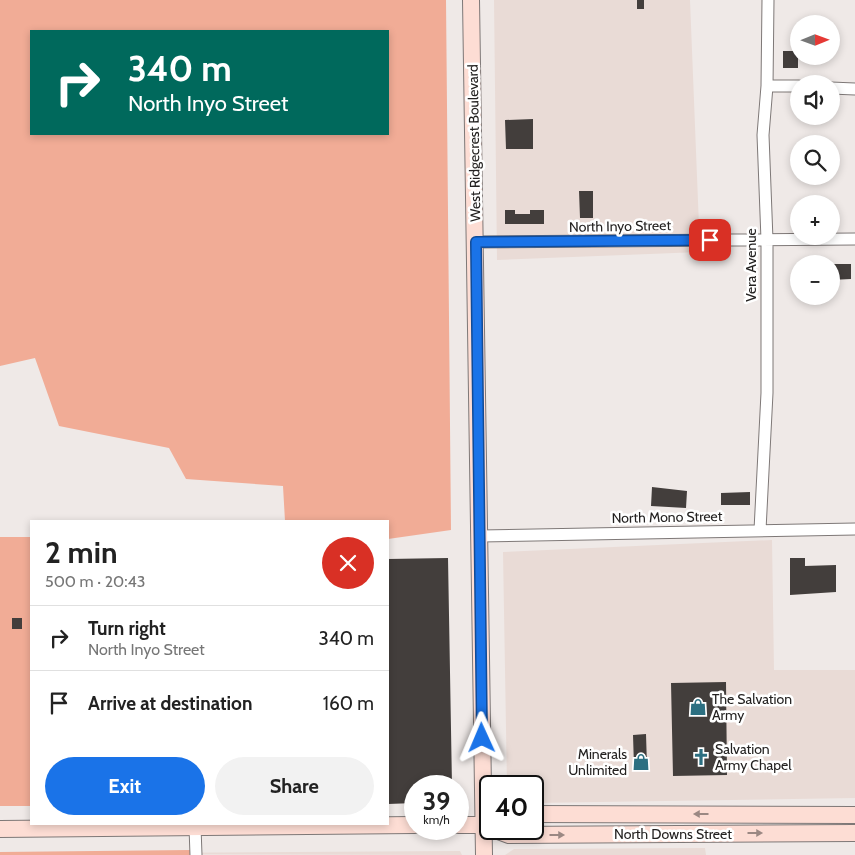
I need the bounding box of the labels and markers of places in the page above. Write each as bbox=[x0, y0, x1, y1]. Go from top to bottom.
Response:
pin bbox=[689, 219, 731, 261]
place label: The Salvation Army bbox=[712, 690, 792, 724]
shop icon: The Salvation Army bbox=[688, 697, 708, 717]
place label: Salvation Army Chapel bbox=[715, 740, 792, 774]
place label: Minerals Unlimited bbox=[568, 745, 627, 779]
church icon: Salvation Army Chapel bbox=[691, 747, 711, 767]
shop icon: Minerals Unlimited bbox=[631, 752, 651, 772]

